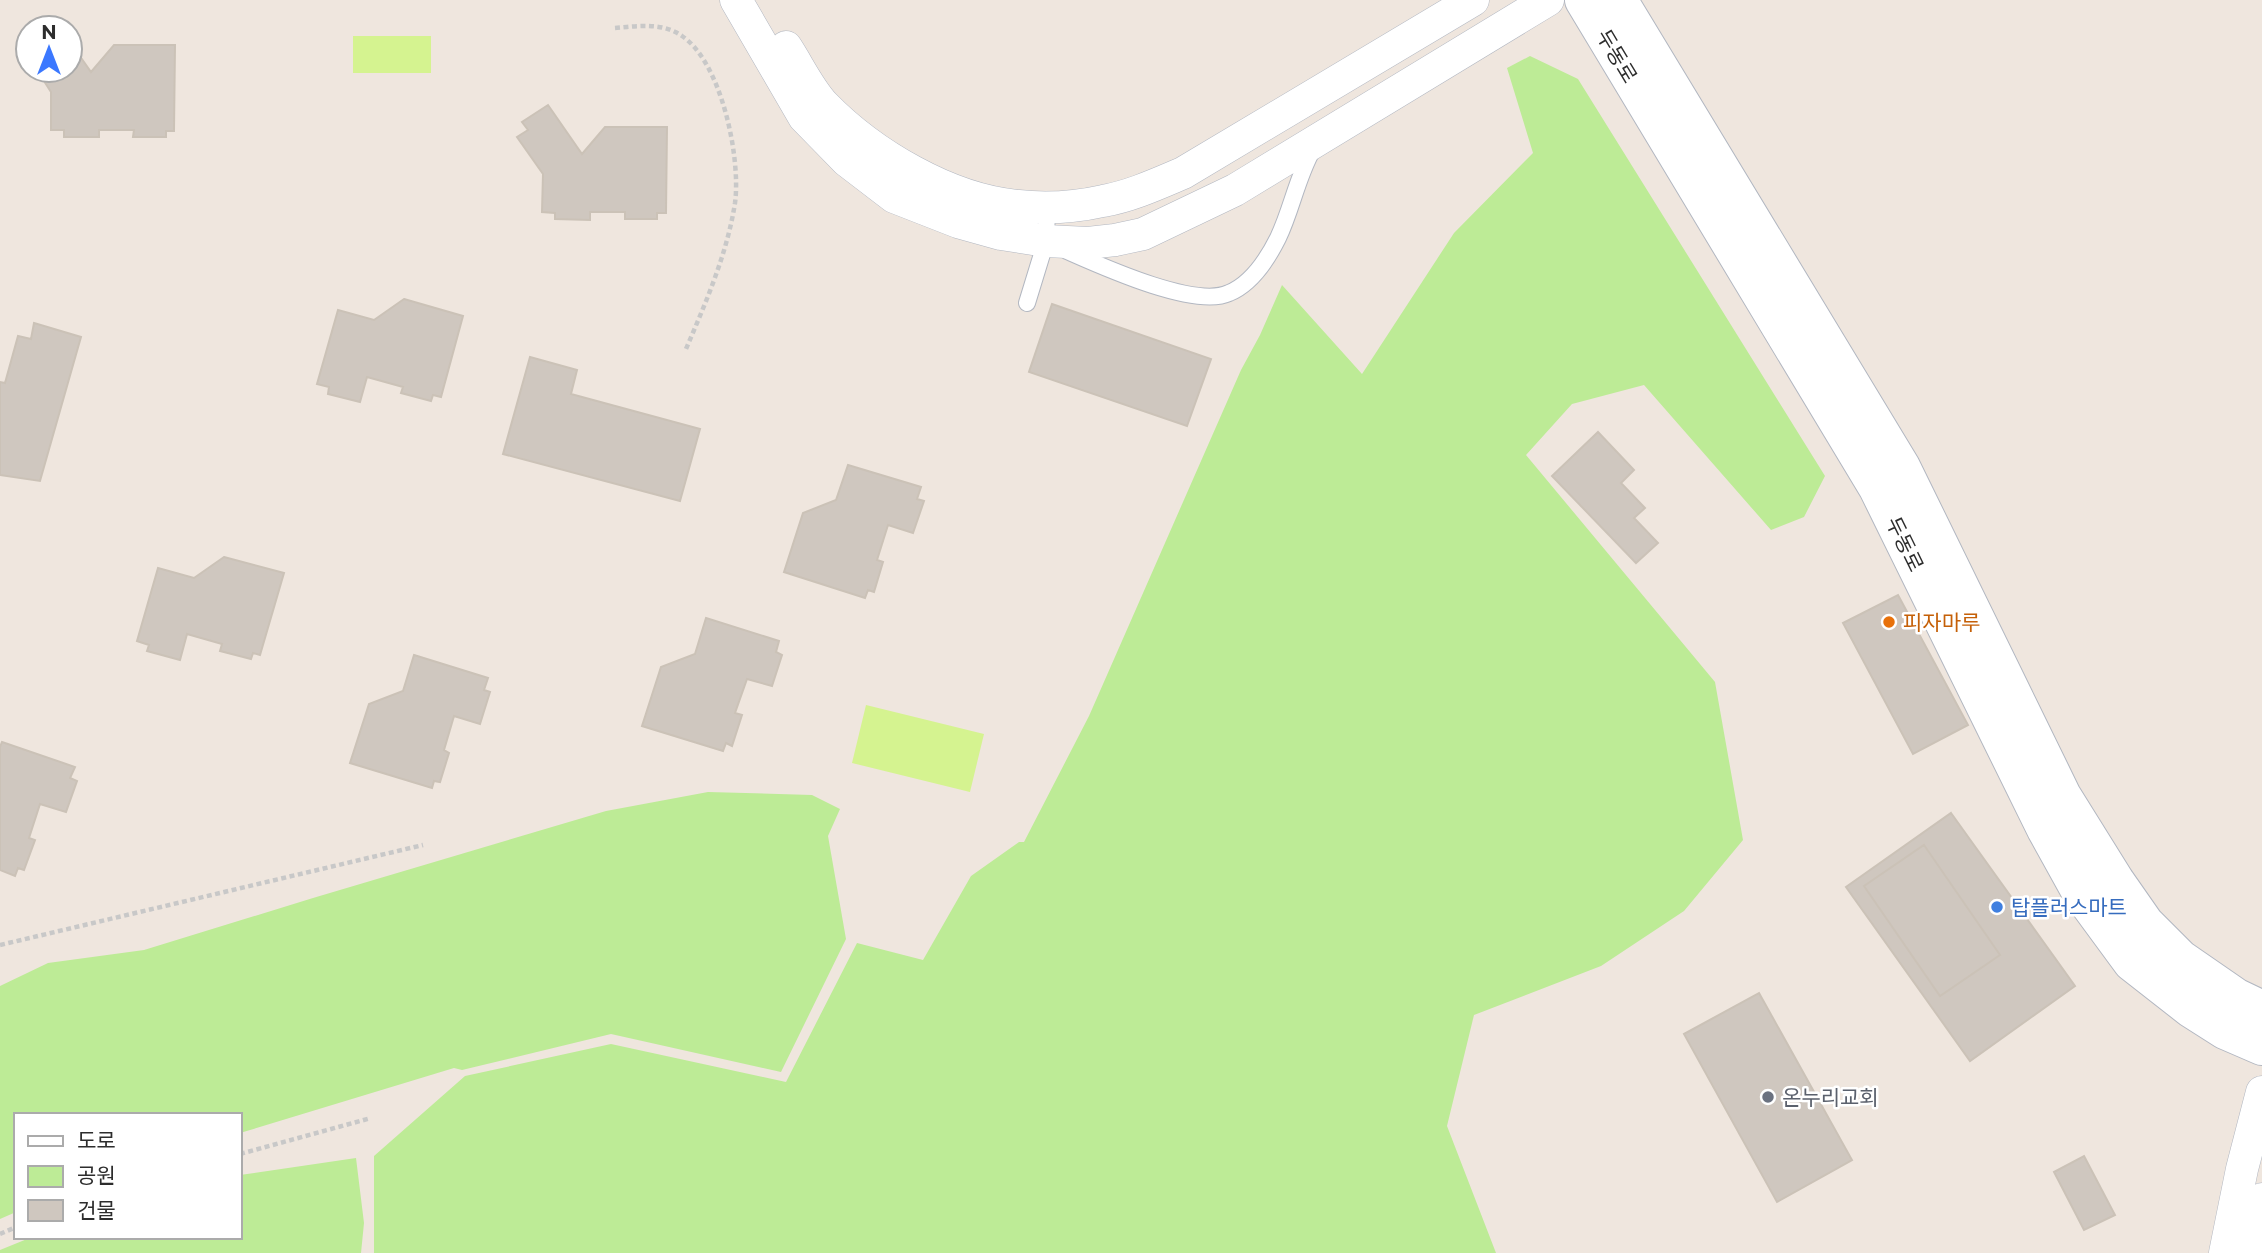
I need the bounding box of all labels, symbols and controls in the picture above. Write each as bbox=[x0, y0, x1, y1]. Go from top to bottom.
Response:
north arrow bbox=[14, 14, 84, 84]
text: N bbox=[41, 21, 57, 44]
street label: 두동로 bbox=[1591, 25, 1643, 87]
street label: 두동로 bbox=[1881, 512, 1929, 576]
place label: 피자마루 bbox=[1903, 610, 1980, 635]
marker: 피자마루 bbox=[1881, 614, 1897, 630]
place label: 탑플러스마트 bbox=[2011, 895, 2127, 920]
marker: 탑플러스마트 bbox=[1989, 899, 2005, 915]
place label: 온누리교회 bbox=[1782, 1085, 1879, 1110]
marker: 온누리교회 bbox=[1760, 1089, 1776, 1105]
legend bbox=[14, 1113, 242, 1239]
text: 도로 bbox=[77, 1128, 116, 1153]
text: 공원 bbox=[77, 1163, 116, 1188]
text: 건물 bbox=[77, 1198, 116, 1223]

